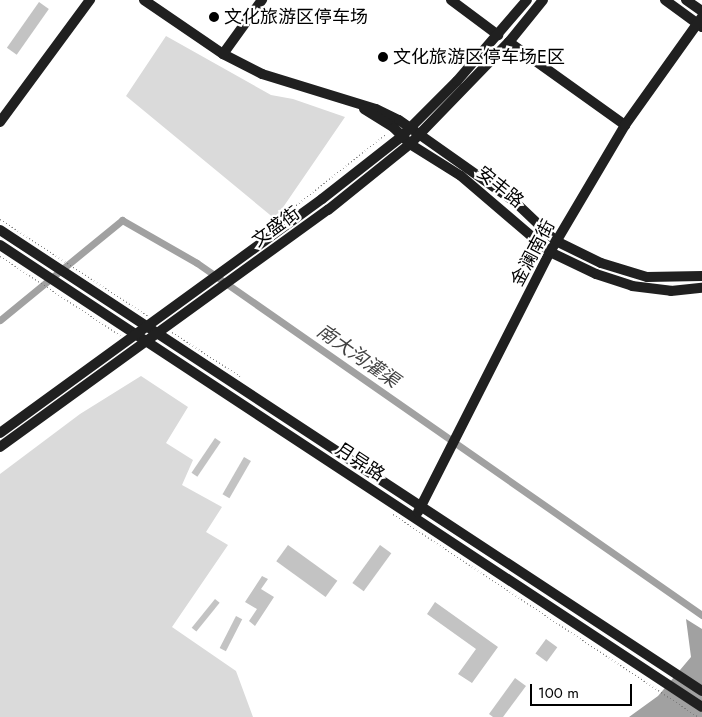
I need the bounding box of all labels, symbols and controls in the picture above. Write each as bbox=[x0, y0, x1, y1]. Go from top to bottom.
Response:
place label: 文化旅游区停车场 bbox=[224, 6, 368, 28]
marker: 文化旅游区停车场 bbox=[208, 11, 220, 23]
place label: 文化旅游区停车场E区 bbox=[393, 46, 565, 68]
marker: 文化旅游区停车场E区 bbox=[377, 51, 389, 63]
street label: 安丰路 bbox=[472, 162, 528, 212]
street label: 文盛街 bbox=[248, 202, 304, 252]
street label: 金澜南街 bbox=[507, 216, 559, 290]
water label: 南大沟灌渠 bbox=[313, 319, 403, 393]
street label: 月异路 bbox=[331, 438, 389, 486]
scale bar bbox=[532, 674, 634, 706]
text: 100 m bbox=[538, 682, 579, 704]

